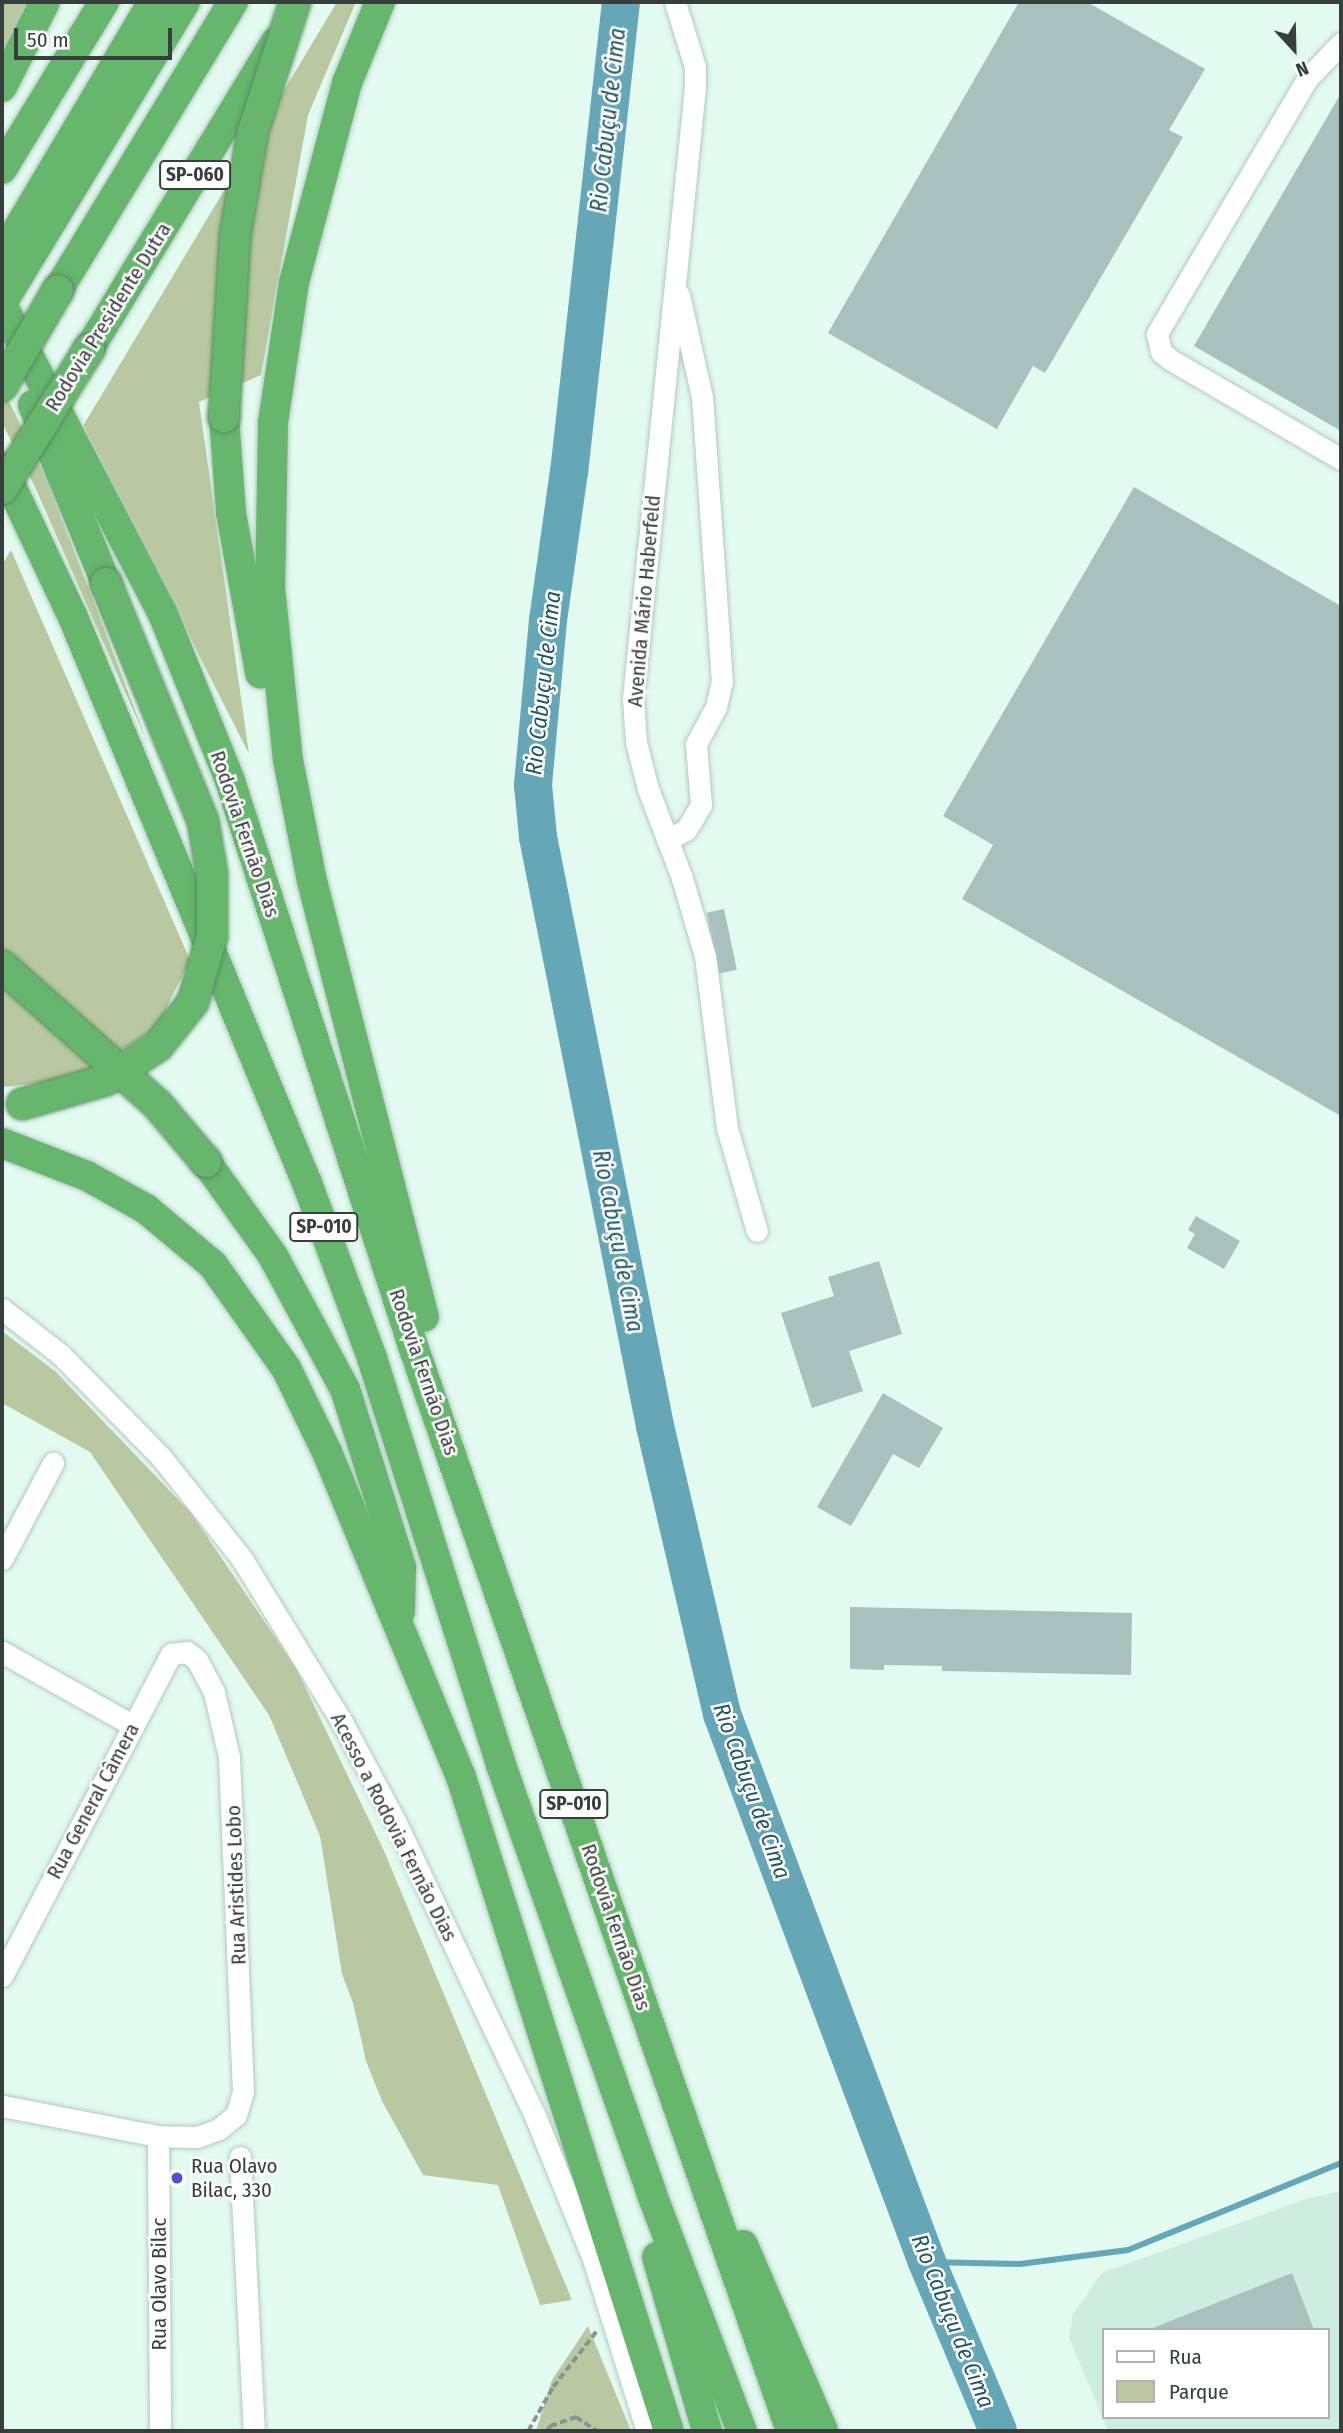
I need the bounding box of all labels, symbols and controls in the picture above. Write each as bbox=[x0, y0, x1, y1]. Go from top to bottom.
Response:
scale bar bbox=[18, 14, 175, 58]
north arrow bbox=[1259, 14, 1329, 84]
text: 50 m bbox=[27, 27, 69, 53]
water label: Rio Cabuçu de Cima bbox=[585, 27, 631, 213]
text: N bbox=[1292, 56, 1312, 82]
road number: SP-060 bbox=[158, 160, 232, 190]
street label: Rodovia Presidente Dutra bbox=[40, 218, 176, 416]
street label: Avenida Mário Haberfeld bbox=[622, 494, 666, 708]
water label: Rio Cabuçu de Cima bbox=[520, 590, 566, 776]
street label: Rodovia Fernão Dias bbox=[205, 747, 285, 921]
water label: Rio Cabuçu de Cima bbox=[587, 1148, 649, 1334]
road number: SP-010 bbox=[289, 1212, 359, 1242]
street label: Rodovia Fernão Dias bbox=[384, 1285, 464, 1459]
water label: Rio Cabuçu de Cima bbox=[707, 1699, 797, 1883]
street label: Acesso a Rodovia Fernão Dias bbox=[325, 1708, 463, 1946]
street label: Rua General Câmera bbox=[41, 1719, 145, 1883]
road number: SP-010 bbox=[539, 1788, 609, 1820]
street label: Rua Aristides Lobo bbox=[221, 1805, 251, 1965]
street label: Rodovia Fernão Dias bbox=[576, 1840, 656, 2014]
place label: Rua Olavo Bilac, 330 bbox=[191, 2153, 278, 2203]
marker: Rua Olavo Bilac, 330 bbox=[169, 2170, 185, 2186]
street label: Rua Olavo Bilac bbox=[146, 2218, 172, 2350]
water label: Rio Cabuçu de Cima bbox=[906, 2230, 1000, 2412]
legend bbox=[1102, 2328, 1329, 2419]
text: Rua bbox=[1169, 2344, 1202, 2370]
text: Parque bbox=[1169, 2379, 1229, 2405]

